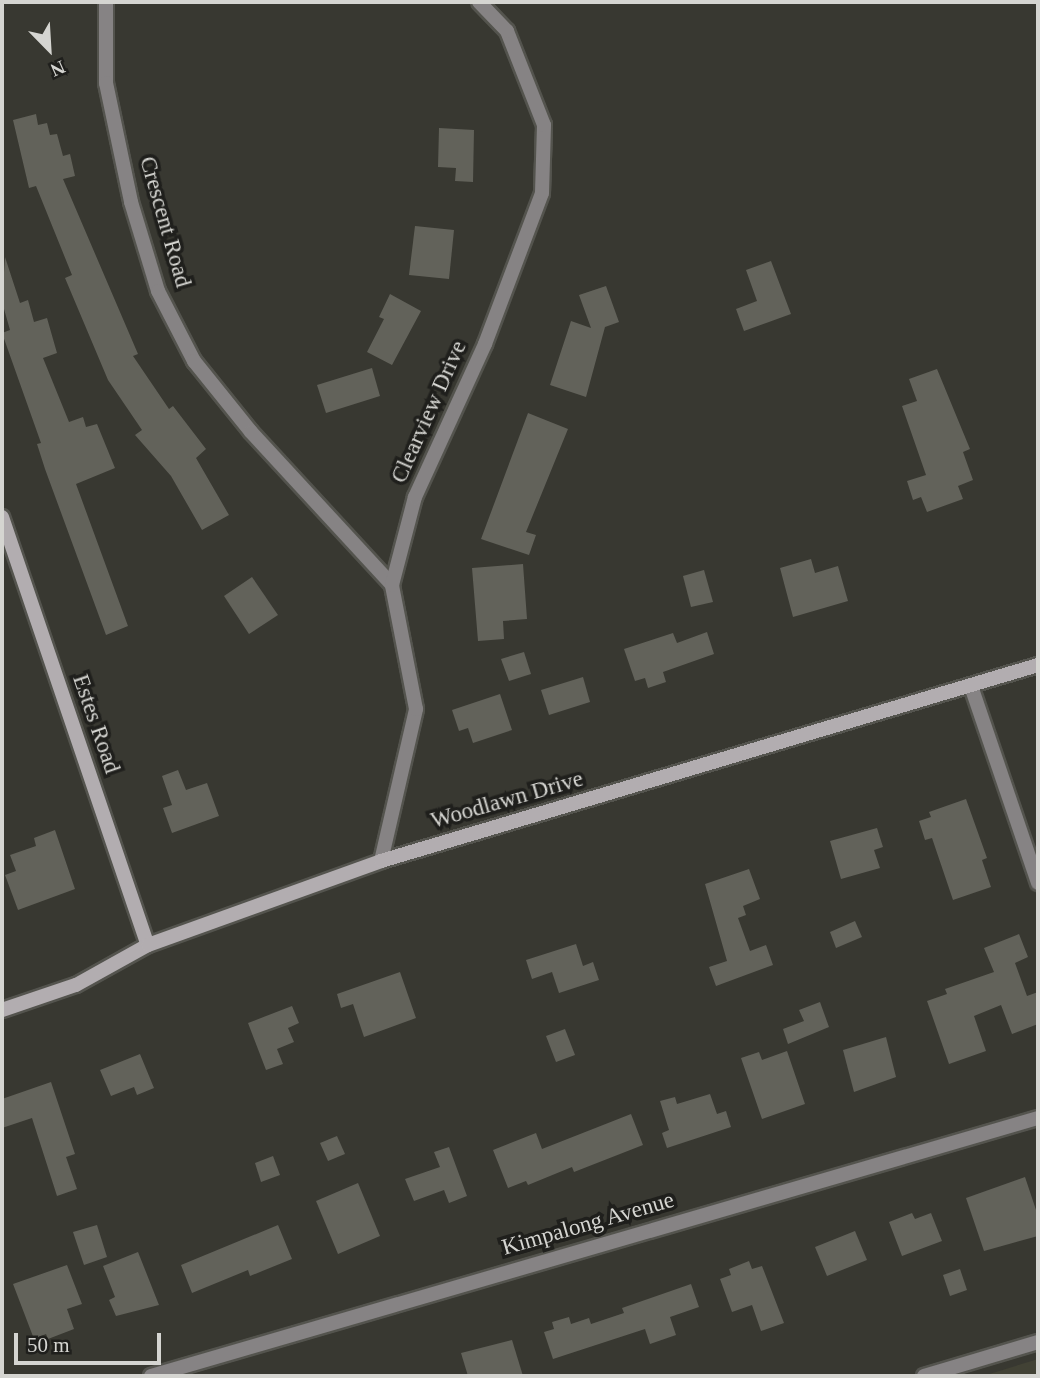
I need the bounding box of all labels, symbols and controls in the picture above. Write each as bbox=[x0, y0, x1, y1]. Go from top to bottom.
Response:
north arrow bbox=[14, 14, 84, 84]
text: N bbox=[47, 56, 68, 81]
street label: Crescent Road bbox=[133, 153, 197, 291]
street label: Clearview Drive bbox=[385, 337, 473, 487]
street label: Estes Road bbox=[66, 671, 126, 777]
street label: Woodlawn Drive bbox=[428, 765, 586, 835]
street label: Kimpalong Avenue bbox=[498, 1186, 678, 1262]
scale bar bbox=[18, 1318, 164, 1362]
text: 50 m bbox=[27, 1333, 70, 1357]

